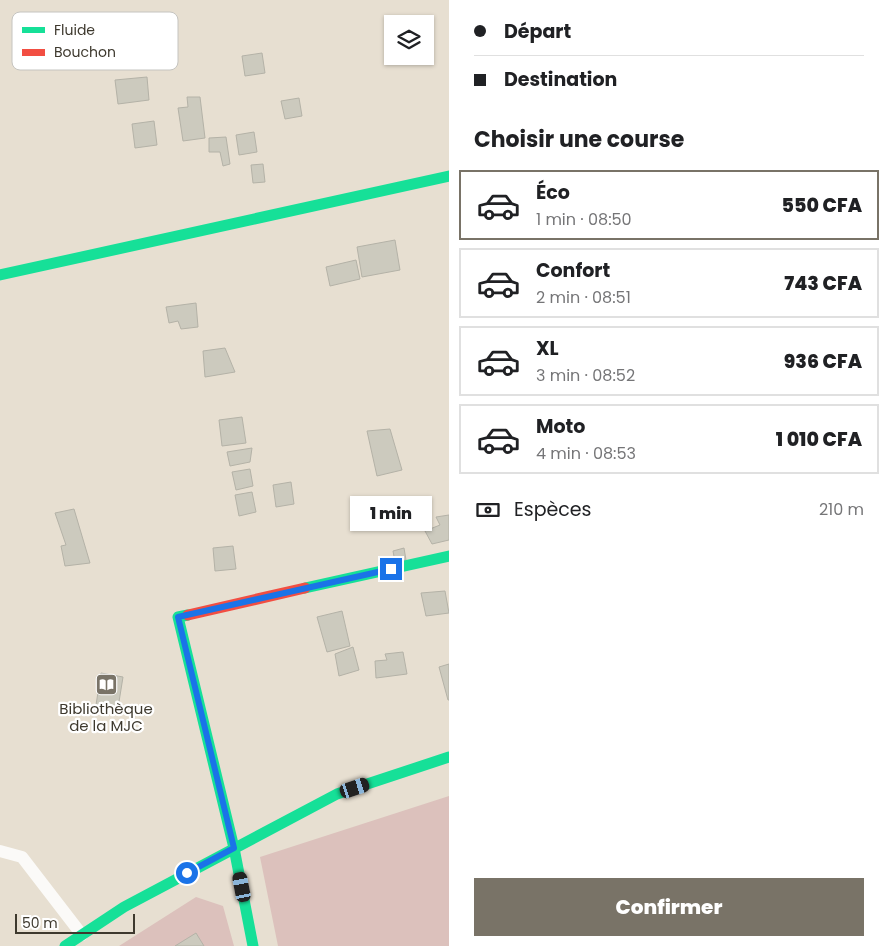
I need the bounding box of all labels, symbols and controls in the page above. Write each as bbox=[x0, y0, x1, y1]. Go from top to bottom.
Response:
legend bbox=[12, 12, 178, 70]
map controls bbox=[384, 15, 434, 65]
button: layers bbox=[384, 15, 434, 65]
text: Départ bbox=[504, 18, 571, 45]
text: Fluide bbox=[54, 20, 95, 40]
text: Bouchon bbox=[54, 42, 116, 62]
text: Destination bbox=[504, 66, 617, 93]
text: Choisir une course bbox=[474, 124, 684, 155]
text: Éco bbox=[536, 179, 570, 206]
icon: car bbox=[476, 183, 521, 228]
text: 550 CFA bbox=[782, 192, 862, 219]
text: 1 min · 08:50 bbox=[536, 208, 632, 231]
text: Confort bbox=[536, 257, 610, 284]
icon: car bbox=[476, 261, 521, 306]
text: 743 CFA bbox=[784, 270, 862, 297]
text: 2 min · 08:51 bbox=[536, 286, 631, 309]
text: XL bbox=[536, 335, 559, 362]
icon: car bbox=[476, 339, 521, 384]
text: 936 CFA bbox=[784, 348, 862, 375]
text: 3 min · 08:52 bbox=[536, 364, 635, 387]
text: Moto bbox=[536, 413, 585, 440]
icon: car bbox=[476, 417, 521, 462]
text: 1 010 CFA bbox=[776, 426, 862, 453]
text: 4 min · 08:53 bbox=[536, 442, 636, 465]
callout: 1 min bbox=[350, 496, 432, 532]
icon: cash bbox=[474, 496, 502, 524]
text: Espèces bbox=[514, 496, 592, 523]
text: 210 m bbox=[819, 498, 864, 521]
text: 1 min bbox=[370, 502, 412, 525]
route end bbox=[380, 558, 402, 580]
library icon: Bibliothèque de la MJC bbox=[94, 673, 118, 697]
place label: Bibliothèque de la MJC bbox=[59, 698, 153, 736]
car bbox=[338, 776, 371, 800]
route start bbox=[176, 862, 198, 884]
car bbox=[231, 871, 252, 903]
button: Confirmer bbox=[474, 878, 864, 936]
scale bar bbox=[15, 911, 135, 934]
text: 50 m bbox=[22, 913, 58, 933]

